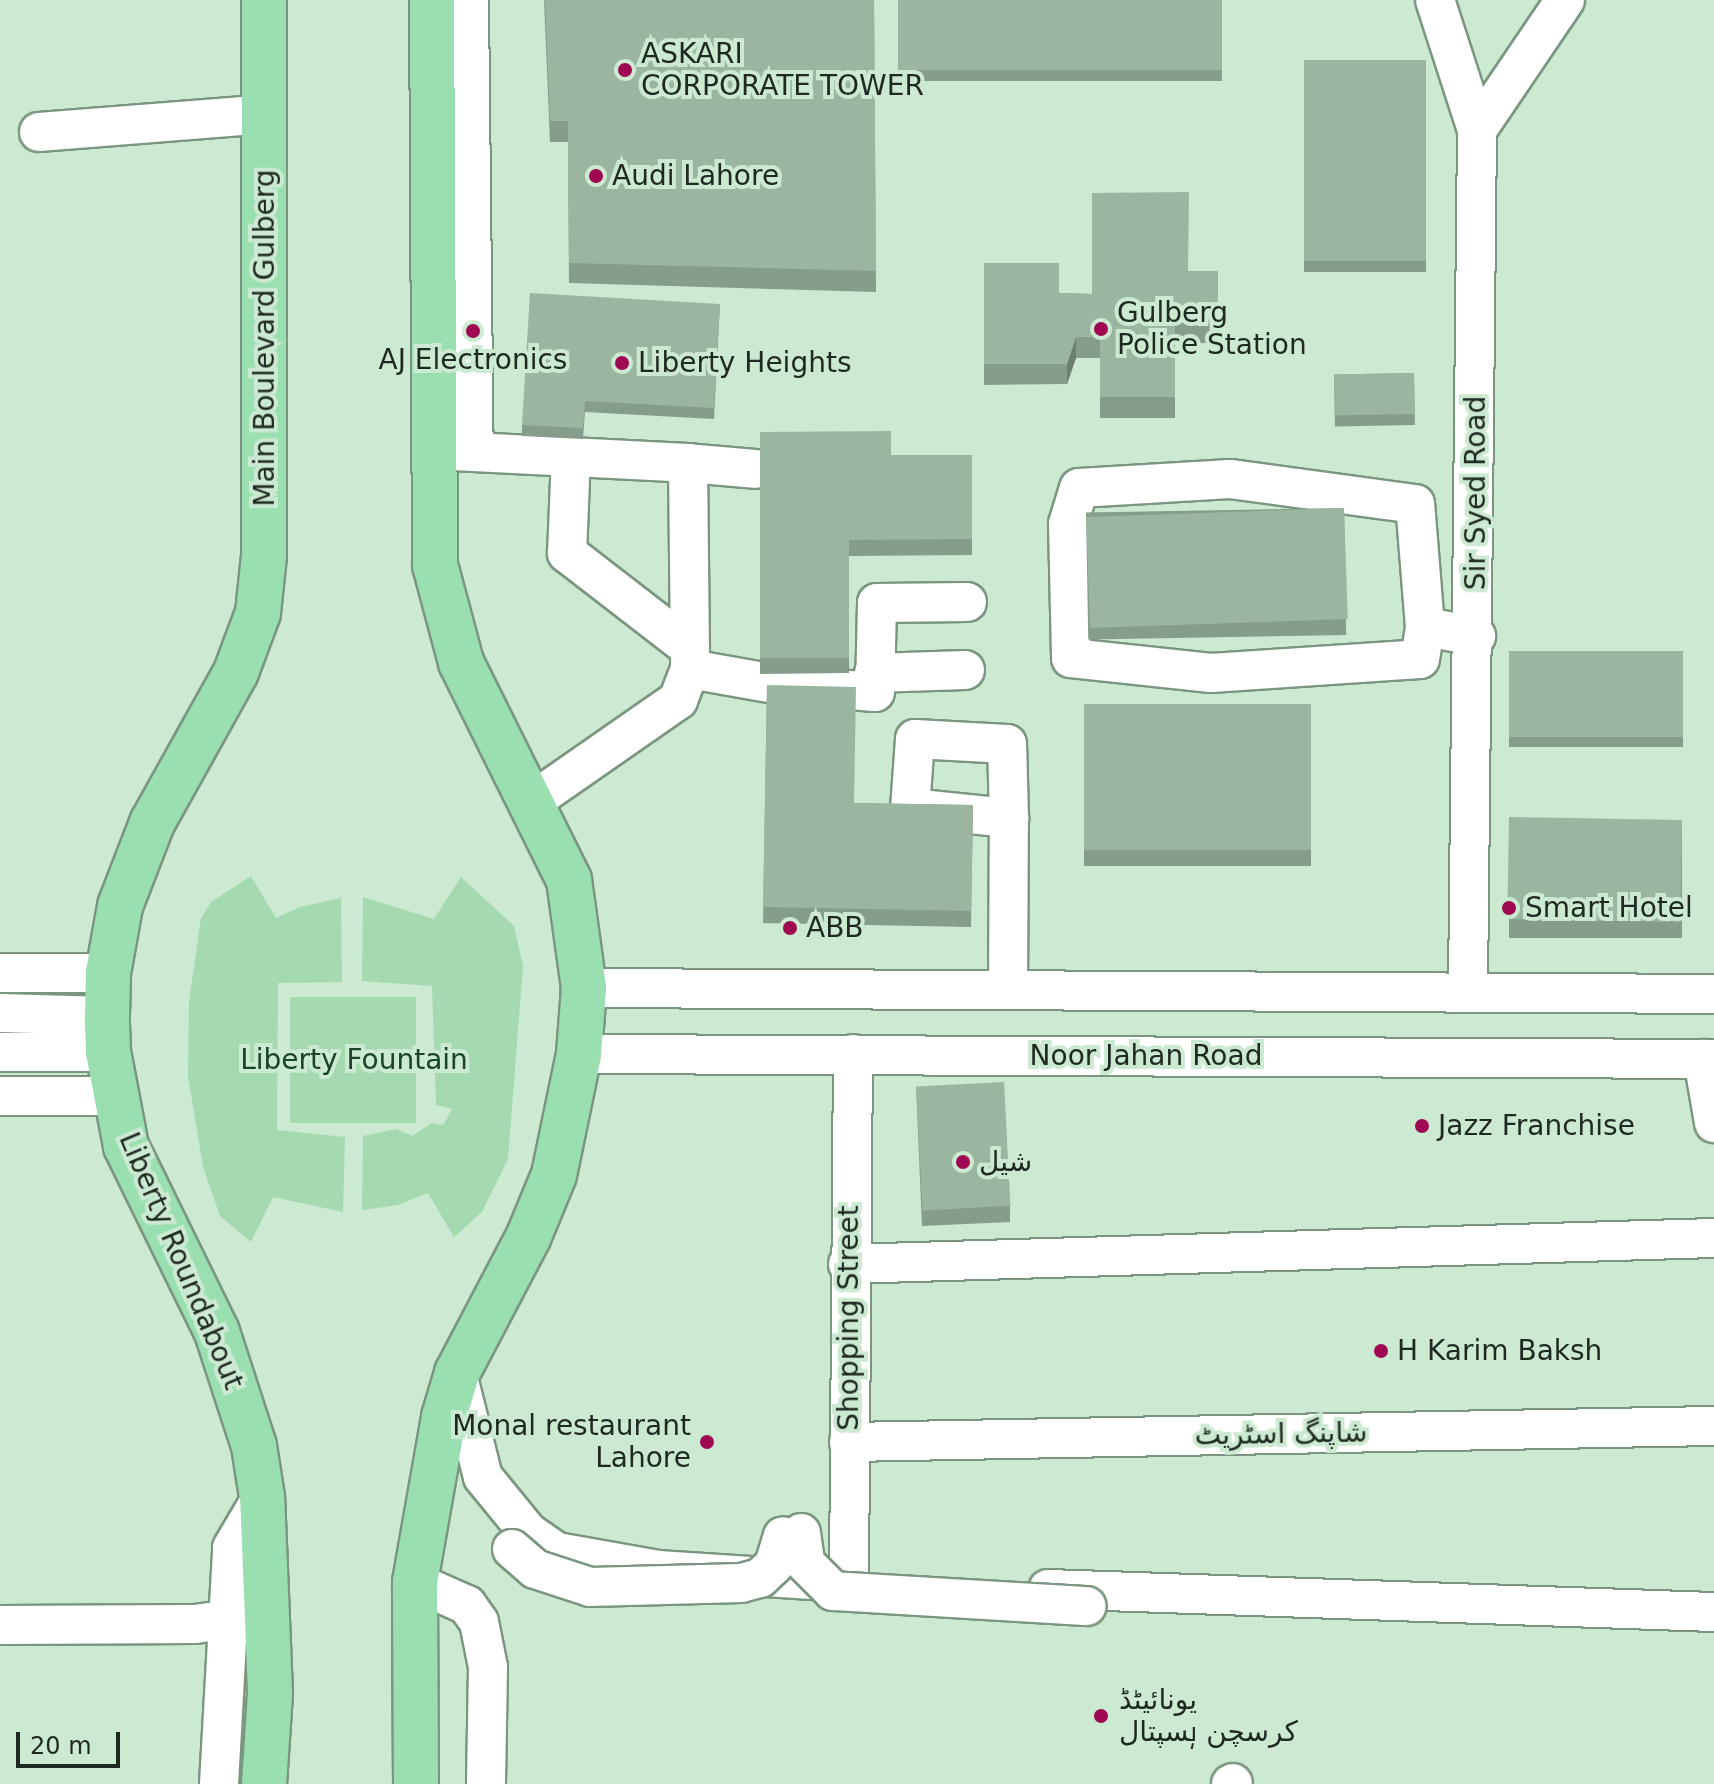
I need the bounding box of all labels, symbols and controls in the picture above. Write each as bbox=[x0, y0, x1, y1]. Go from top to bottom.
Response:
place label: ASKARI CORPORATE TOWER bbox=[641, 37, 924, 103]
marker: ASKARI CORPORATE TOWER bbox=[616, 61, 634, 79]
place label: Audi Lahore bbox=[612, 159, 779, 193]
marker: Audi Lahore bbox=[587, 167, 605, 185]
street label: Main Boulevard Gulberg bbox=[248, 169, 282, 507]
place label: Gulberg Police Station bbox=[1117, 296, 1307, 362]
marker: Gulberg Police Station bbox=[1092, 320, 1110, 338]
marker: AJ Electronics bbox=[464, 322, 482, 340]
place label: AJ Electronics bbox=[379, 343, 567, 377]
place label: Liberty Heights bbox=[638, 346, 851, 380]
marker: Liberty Heights bbox=[613, 354, 631, 372]
street label: Sir Syed Road bbox=[1459, 396, 1493, 590]
place label: Smart Hotel bbox=[1525, 891, 1693, 925]
marker: Smart Hotel bbox=[1500, 899, 1518, 917]
place label: ABB bbox=[806, 911, 864, 945]
marker: ABB bbox=[781, 919, 799, 937]
street label: Noor Jahan Road bbox=[1030, 1039, 1262, 1073]
park label: Liberty Fountain bbox=[240, 1043, 468, 1077]
place label: Jazz Franchise bbox=[1438, 1109, 1635, 1143]
marker: Jazz Franchise bbox=[1413, 1117, 1431, 1135]
street label: Liberty Roundabout bbox=[112, 1128, 250, 1394]
place label: شیل bbox=[979, 1145, 1032, 1179]
marker: شیل bbox=[954, 1153, 972, 1171]
street label: Shopping Street bbox=[832, 1205, 866, 1431]
place label: H Karim Baksh bbox=[1397, 1334, 1602, 1368]
marker: H Karim Baksh bbox=[1372, 1342, 1390, 1360]
place label: Monal restaurant Lahore bbox=[452, 1409, 691, 1475]
street label: شاپنگ اسٹریٹ bbox=[1194, 1416, 1368, 1452]
marker: Monal restaurant Lahore bbox=[698, 1433, 716, 1451]
place label: یونائیٹڈ کرسچن ہسپتال bbox=[1119, 1683, 1298, 1749]
marker: یونائیٹڈ کرسچن ہسپتال bbox=[1090, 1705, 1112, 1727]
scale bar bbox=[20, 1716, 124, 1766]
text: 20 m bbox=[30, 1732, 92, 1760]

